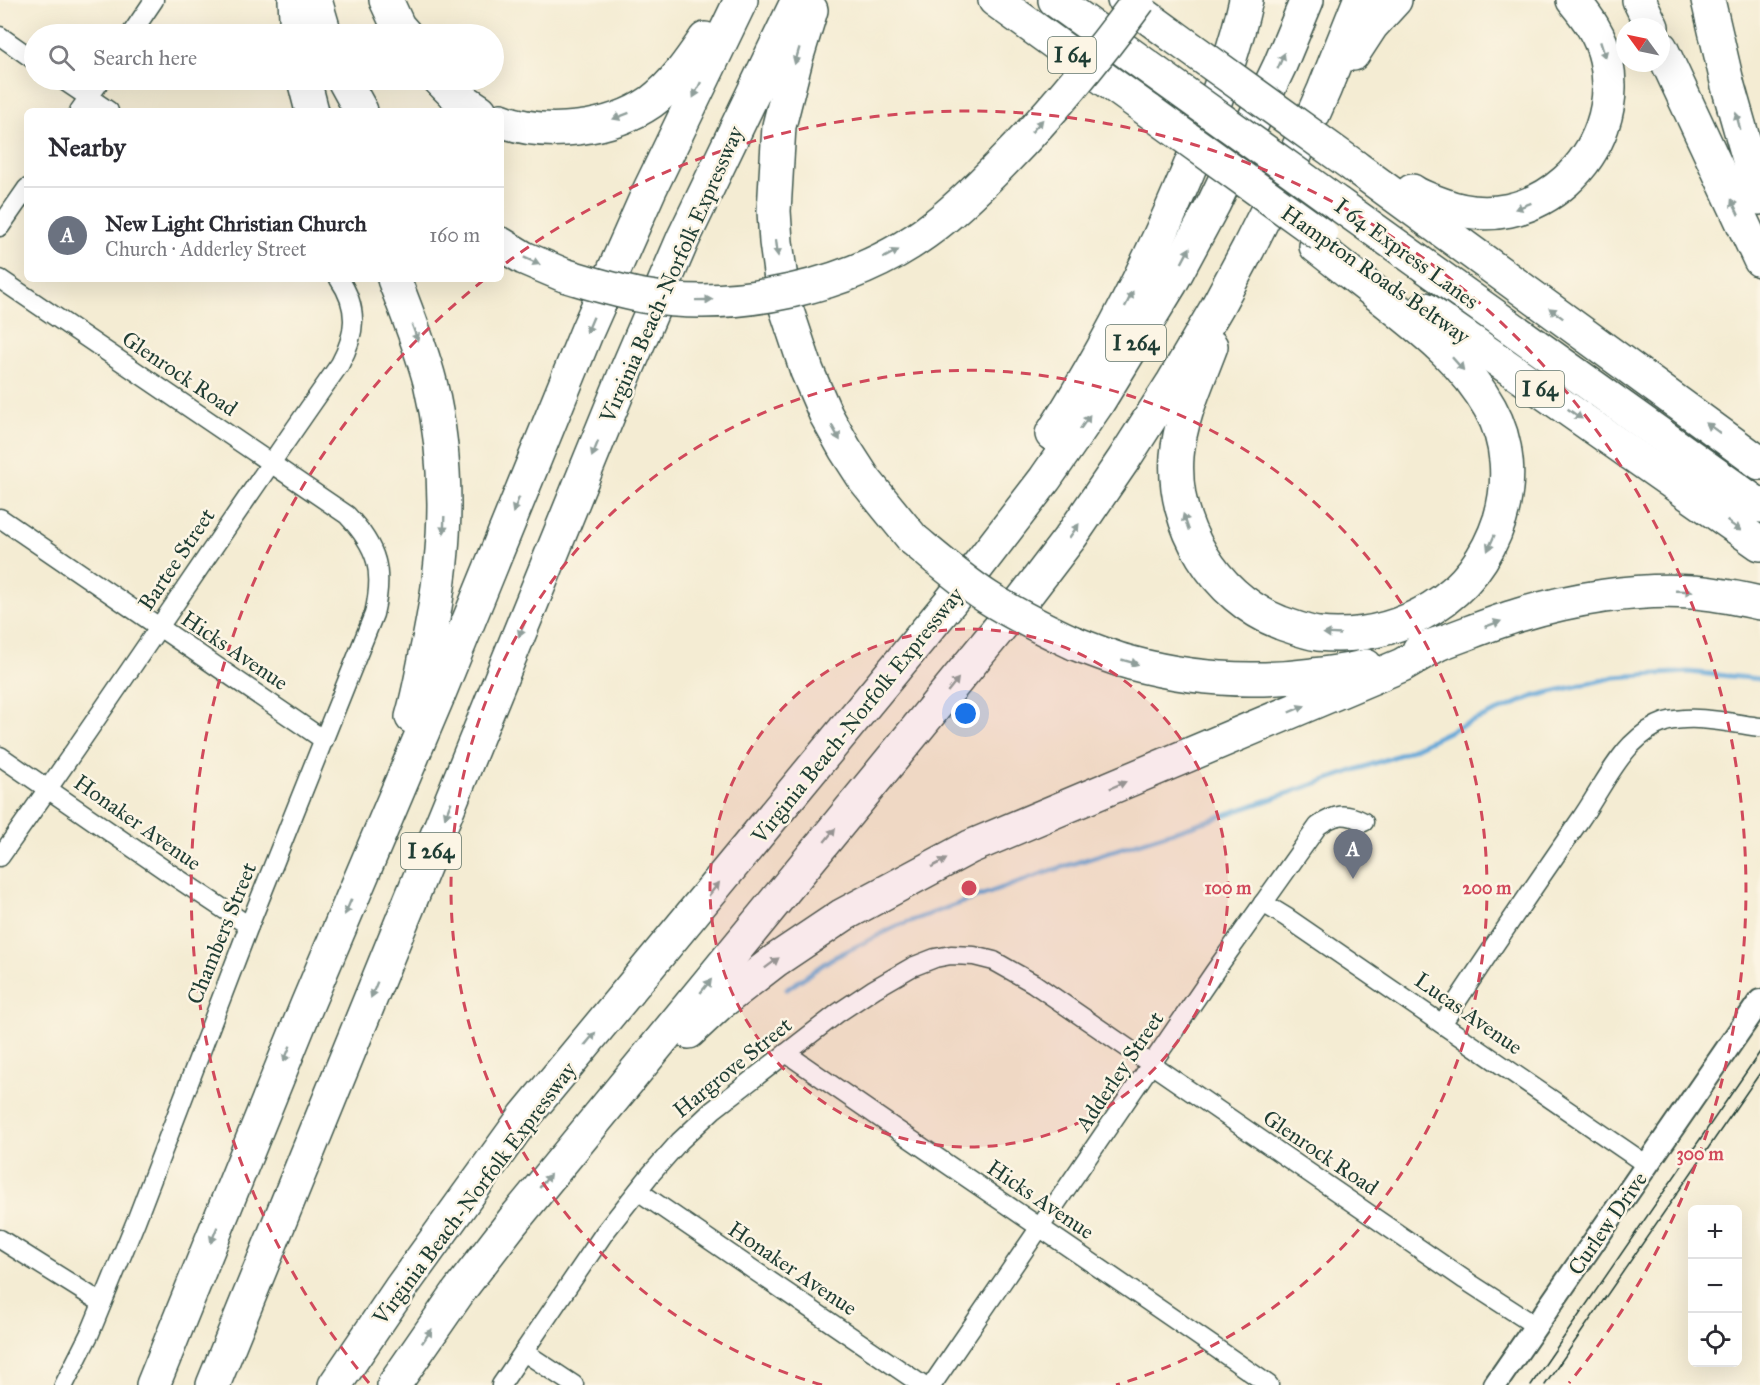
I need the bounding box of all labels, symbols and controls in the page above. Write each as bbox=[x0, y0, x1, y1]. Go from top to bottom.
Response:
north arrow bbox=[1616, 18, 1670, 72]
search box bbox=[24, 24, 504, 90]
road number: I 64 bbox=[1048, 37, 1096, 73]
icon: search bbox=[45, 41, 78, 74]
one-way arrow bbox=[1599, 41, 1608, 59]
text: Search here bbox=[93, 44, 197, 71]
one-way arrow bbox=[792, 47, 801, 65]
one-way arrow bbox=[1277, 52, 1286, 70]
one-way arrow bbox=[692, 82, 701, 99]
one-way arrow bbox=[612, 112, 630, 122]
one-way arrow bbox=[1733, 112, 1742, 130]
one-way arrow bbox=[1030, 119, 1044, 134]
street label: Virginia Beach-Norfolk Expressway bbox=[593, 121, 750, 428]
text: Nearby bbox=[48, 131, 126, 163]
street label: I 64 Express Lanes bbox=[1329, 192, 1484, 315]
one-way arrow bbox=[1730, 198, 1739, 215]
street label: Hampton Roads Beltway bbox=[1276, 199, 1476, 350]
one-way arrow bbox=[1514, 201, 1532, 211]
text: New Light Christian Church bbox=[105, 210, 367, 237]
text: A bbox=[61, 223, 74, 247]
text: 160 m bbox=[429, 223, 480, 247]
text: Church · Adderley Street bbox=[105, 237, 306, 261]
one-way arrow bbox=[772, 239, 782, 258]
one-way arrow bbox=[1181, 246, 1191, 263]
one-way arrow bbox=[883, 249, 900, 259]
one-way arrow bbox=[523, 256, 541, 266]
one-way arrow bbox=[1123, 290, 1133, 308]
one-way arrow bbox=[694, 295, 713, 305]
one-way arrow bbox=[1548, 307, 1563, 319]
one-way arrow bbox=[585, 316, 594, 334]
street label: Glenrock Road bbox=[117, 325, 243, 422]
one-way arrow bbox=[411, 325, 421, 343]
road number: I 264 bbox=[1106, 325, 1166, 361]
one-way arrow bbox=[1451, 356, 1465, 371]
road number: I 64 bbox=[1516, 371, 1564, 407]
one-way arrow bbox=[1566, 408, 1582, 420]
one-way arrow bbox=[1079, 414, 1091, 430]
one-way arrow bbox=[1705, 422, 1721, 434]
one-way arrow bbox=[831, 424, 841, 441]
one-way arrow bbox=[590, 440, 600, 458]
one-way arrow bbox=[511, 497, 521, 515]
street label: Bartee Street bbox=[132, 503, 221, 616]
one-way arrow bbox=[1181, 513, 1191, 531]
one-way arrow bbox=[439, 516, 448, 535]
one-way arrow bbox=[1726, 520, 1742, 532]
one-way arrow bbox=[1068, 524, 1080, 540]
one-way arrow bbox=[1486, 534, 1496, 552]
street label: Virginia Beach-Norfolk Expressway bbox=[745, 581, 970, 850]
one-way arrow bbox=[1674, 587, 1693, 596]
street label: Hicks Avenue bbox=[176, 605, 293, 696]
one-way arrow bbox=[1484, 619, 1502, 629]
one-way arrow bbox=[517, 621, 527, 639]
one-way arrow bbox=[1322, 630, 1341, 639]
one-way arrow bbox=[1121, 658, 1139, 667]
one-way arrow bbox=[947, 677, 959, 692]
your location bbox=[951, 699, 980, 728]
one-way arrow bbox=[1289, 704, 1307, 714]
street label: Honaker Avenue bbox=[69, 768, 207, 876]
one-way arrow bbox=[1109, 780, 1127, 790]
one-way arrow bbox=[443, 801, 452, 819]
one-way arrow bbox=[823, 827, 836, 843]
pin: A bbox=[1334, 830, 1372, 879]
road number: I 264 bbox=[401, 833, 461, 869]
street label: Chambers Street bbox=[181, 858, 262, 1008]
one-way arrow bbox=[931, 858, 948, 868]
text: 100 m bbox=[1205, 877, 1252, 899]
text: 200 m bbox=[1463, 877, 1512, 899]
centre of rings bbox=[959, 878, 979, 898]
one-way arrow bbox=[708, 881, 721, 897]
one-way arrow bbox=[343, 899, 353, 917]
one-way arrow bbox=[764, 957, 780, 969]
street label: Lucas Avenue bbox=[1410, 966, 1528, 1060]
one-way arrow bbox=[699, 978, 712, 994]
one-way arrow bbox=[369, 982, 379, 1000]
street label: Adderley Street bbox=[1069, 1006, 1170, 1137]
street label: Hargrove Street bbox=[668, 1011, 797, 1123]
one-way arrow bbox=[583, 1032, 596, 1047]
one-way arrow bbox=[282, 1045, 291, 1063]
street label: Virginia Beach-Norfolk Expressway bbox=[366, 1056, 582, 1331]
street label: Glenrock Road bbox=[1258, 1104, 1384, 1201]
text: 300 m bbox=[1676, 1143, 1724, 1166]
street label: Hicks Avenue bbox=[982, 1154, 1099, 1245]
street label: Curlew Drive bbox=[1562, 1166, 1653, 1280]
one-way arrow bbox=[538, 1173, 551, 1189]
map controls bbox=[1688, 1205, 1742, 1367]
button: + bbox=[1688, 1205, 1742, 1259]
street label: Honaker Avenue bbox=[723, 1215, 862, 1321]
one-way arrow bbox=[208, 1226, 218, 1244]
button: − bbox=[1688, 1259, 1742, 1313]
button: locate bbox=[1688, 1313, 1742, 1367]
one-way arrow bbox=[421, 1329, 433, 1345]

